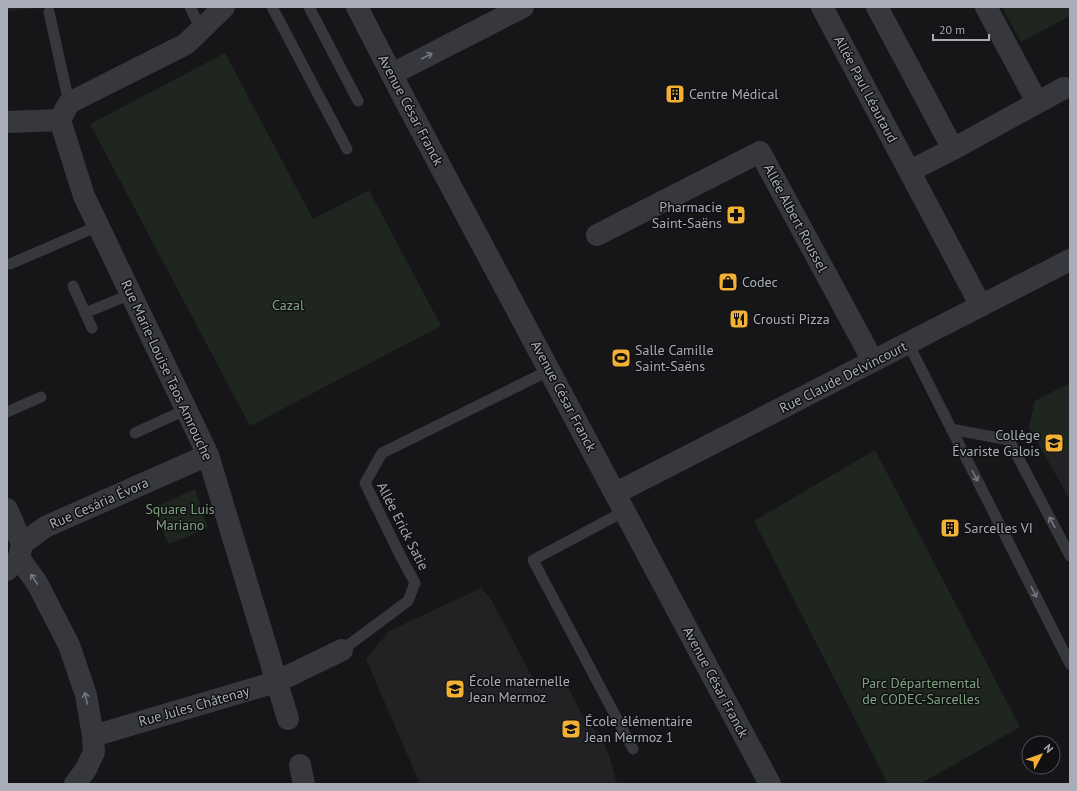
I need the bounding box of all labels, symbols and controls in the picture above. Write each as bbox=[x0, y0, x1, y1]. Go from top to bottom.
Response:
scale bar bbox=[933, 16, 989, 42]
text: 20 m bbox=[939, 22, 965, 37]
street label: Allée Paul Léautaud bbox=[830, 32, 902, 146]
street label: Avenue César Franck bbox=[374, 51, 448, 169]
one-way arrow bbox=[421, 52, 433, 60]
building icon: Centre Médical bbox=[664, 83, 686, 105]
place label: Centre Médical bbox=[689, 85, 778, 103]
street label: Allée Albert Roussel bbox=[760, 161, 832, 275]
place label: Pharmacie Saint-Saëns bbox=[652, 198, 722, 232]
pharmacy icon: Pharmacie Saint-Saëns bbox=[725, 204, 747, 226]
shop icon: Codec bbox=[717, 271, 739, 293]
place label: Codec bbox=[742, 273, 778, 291]
street label: Rue Marie-Louise Taos Amrouche bbox=[117, 277, 217, 463]
park label: Cazal bbox=[272, 296, 304, 314]
restaurant icon: Crousti Pizza bbox=[728, 308, 750, 330]
place label: Crousti Pizza bbox=[753, 310, 830, 328]
street label: Avenue César Franck bbox=[527, 337, 601, 455]
street label: Rue Claude Delvincourt bbox=[776, 337, 910, 417]
place label: Salle Camille Saint-Saëns bbox=[635, 341, 714, 375]
sports icon: Salle Camille Saint-Saëns bbox=[610, 347, 632, 369]
place label: Collège Évariste Galois bbox=[952, 426, 1040, 460]
school or university icon: Collège Évariste Galois bbox=[1043, 432, 1065, 454]
one-way arrow bbox=[972, 470, 979, 482]
street label: Rue Cesária Évora bbox=[47, 473, 151, 533]
street label: Allée Erick Satie bbox=[373, 479, 433, 573]
park label: Square Luis Mariano bbox=[145, 500, 215, 534]
one-way arrow bbox=[1048, 516, 1055, 528]
building icon: Sarcelles VI bbox=[939, 517, 961, 539]
place label: Sarcelles VI bbox=[964, 519, 1033, 537]
one-way arrow bbox=[30, 574, 38, 585]
one-way arrow bbox=[1031, 586, 1038, 598]
street label: Avenue César Franck bbox=[679, 623, 753, 741]
place label: École maternelle Jean Mermoz bbox=[468, 672, 570, 706]
park label: Parc Départemental de CODEC-Sarcelles bbox=[862, 674, 980, 708]
school or university icon: École maternelle Jean Mermoz bbox=[444, 678, 466, 700]
street label: Rue Jules Châtenay bbox=[137, 681, 252, 730]
one-way arrow bbox=[81, 691, 89, 704]
place label: École élémentaire Jean Mermoz 1 bbox=[584, 712, 693, 746]
school or university icon: École élémentaire Jean Mermoz 1 bbox=[560, 718, 582, 740]
north arrow bbox=[1021, 735, 1061, 775]
text: N bbox=[1041, 741, 1056, 756]

